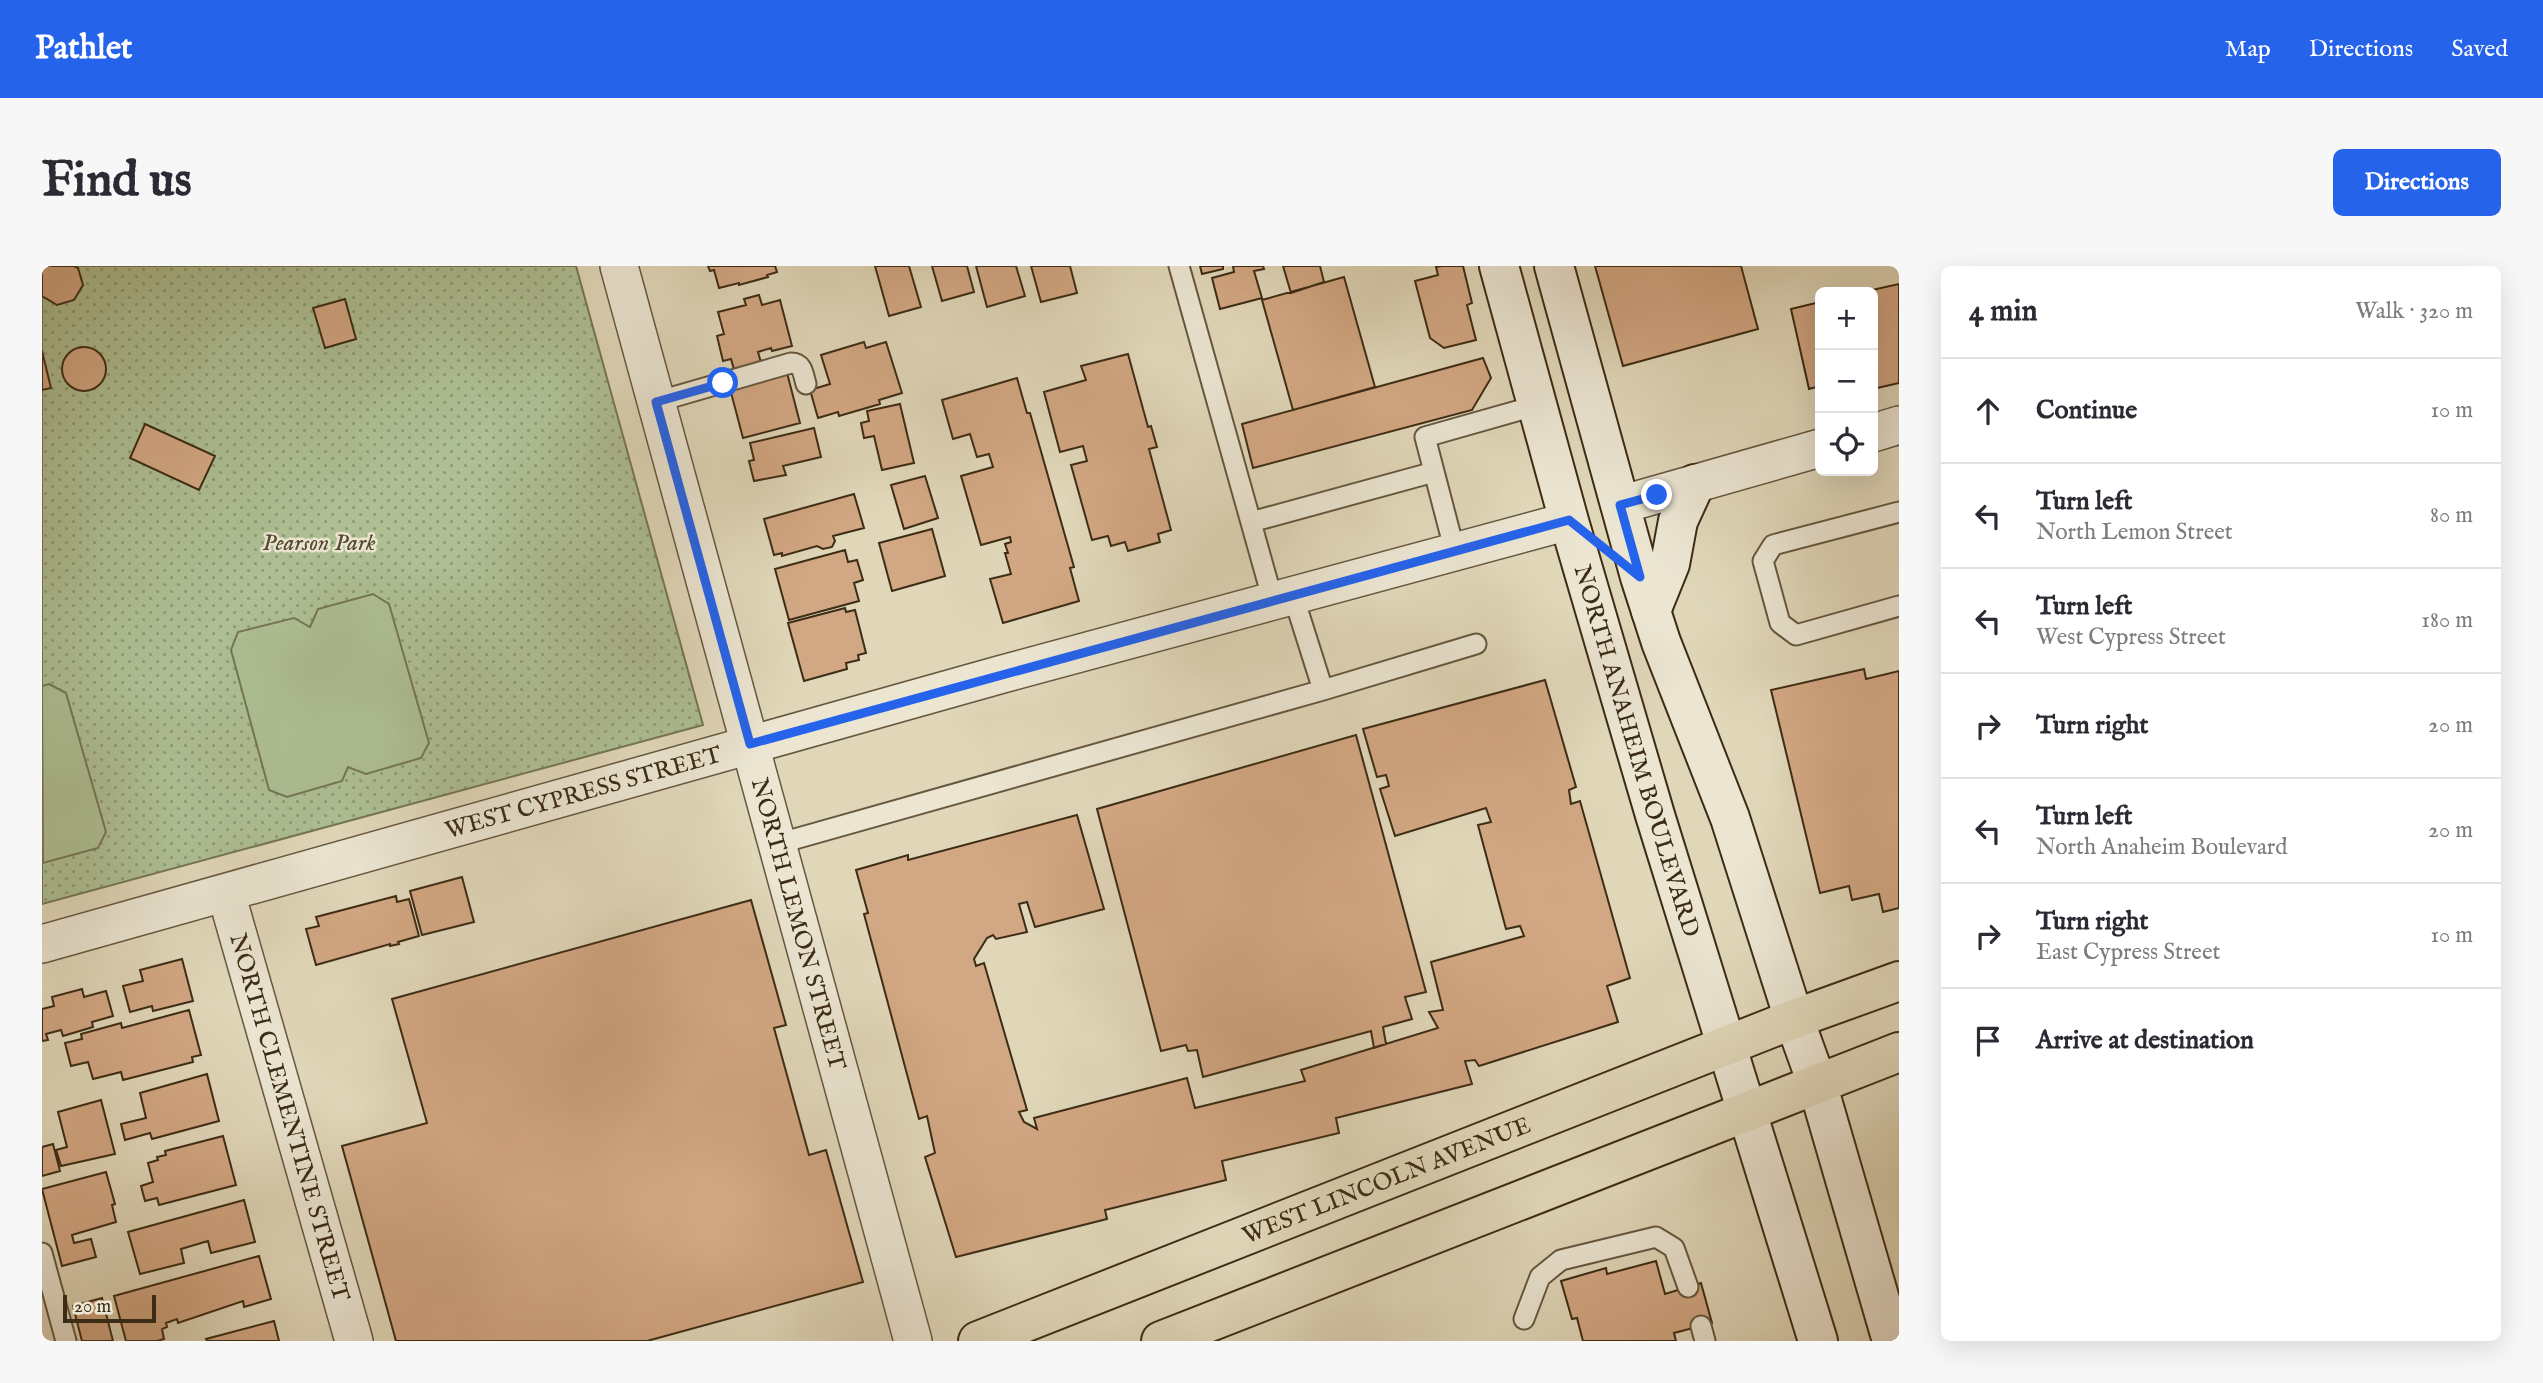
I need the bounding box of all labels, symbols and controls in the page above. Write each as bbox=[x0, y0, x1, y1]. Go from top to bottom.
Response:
text: Pathlet bbox=[35, 28, 132, 70]
text: Map bbox=[2225, 34, 2271, 65]
text: Directions bbox=[2309, 34, 2413, 65]
text: Saved bbox=[2451, 34, 2508, 65]
button: Directions bbox=[2333, 149, 2501, 216]
text: Find us bbox=[42, 151, 192, 213]
map controls bbox=[1815, 287, 1878, 476]
button: + bbox=[1815, 287, 1878, 350]
text: 4 min bbox=[1969, 293, 2037, 331]
text: Walk · 320 m bbox=[2355, 297, 2473, 326]
button: − bbox=[1815, 350, 1878, 413]
route start bbox=[707, 367, 738, 398]
icon: ahead bbox=[1969, 392, 2007, 430]
text: Continue bbox=[2036, 394, 2137, 427]
text: 10 m bbox=[2430, 396, 2473, 425]
button: locate bbox=[1815, 413, 1878, 476]
route end bbox=[1641, 479, 1672, 510]
text: Turn left bbox=[2036, 485, 2133, 518]
icon: left bbox=[1969, 497, 2007, 535]
text: 80 m bbox=[2430, 501, 2473, 530]
text: North Lemon Street bbox=[2036, 518, 2233, 547]
park label: Pearson Park bbox=[262, 528, 376, 559]
street label: NORTH ANAHEIM BOULEVARD bbox=[1566, 561, 1706, 941]
text: Turn left bbox=[2036, 590, 2133, 623]
icon: left bbox=[1969, 602, 2007, 640]
text: 180 m bbox=[2421, 606, 2473, 635]
text: West Cypress Street bbox=[2036, 623, 2226, 652]
icon: right bbox=[1969, 707, 2007, 745]
text: Turn right bbox=[2036, 709, 2149, 742]
text: 20 m bbox=[2428, 711, 2473, 740]
street label: WEST CYPRESS STREET bbox=[442, 740, 726, 847]
street label: NORTH LEMON STREET bbox=[743, 775, 852, 1074]
text: Turn left bbox=[2036, 800, 2133, 833]
icon: left bbox=[1969, 812, 2007, 850]
text: 20 m bbox=[2428, 816, 2473, 845]
text: North Anaheim Boulevard bbox=[2036, 833, 2288, 862]
text: Turn right bbox=[2036, 905, 2149, 938]
icon: right bbox=[1969, 917, 2007, 955]
text: 10 m bbox=[2430, 921, 2473, 950]
street label: NORTH CLEMENTINE STREET bbox=[221, 930, 356, 1305]
text: East Cypress Street bbox=[2036, 938, 2220, 967]
icon: arrive bbox=[1969, 1022, 2007, 1060]
text: Arrive at destination bbox=[2036, 1024, 2254, 1057]
street label: WEST LINCOLN AVENUE bbox=[1238, 1110, 1536, 1252]
scale bar bbox=[63, 1292, 156, 1324]
text: 20 m bbox=[74, 1295, 111, 1319]

